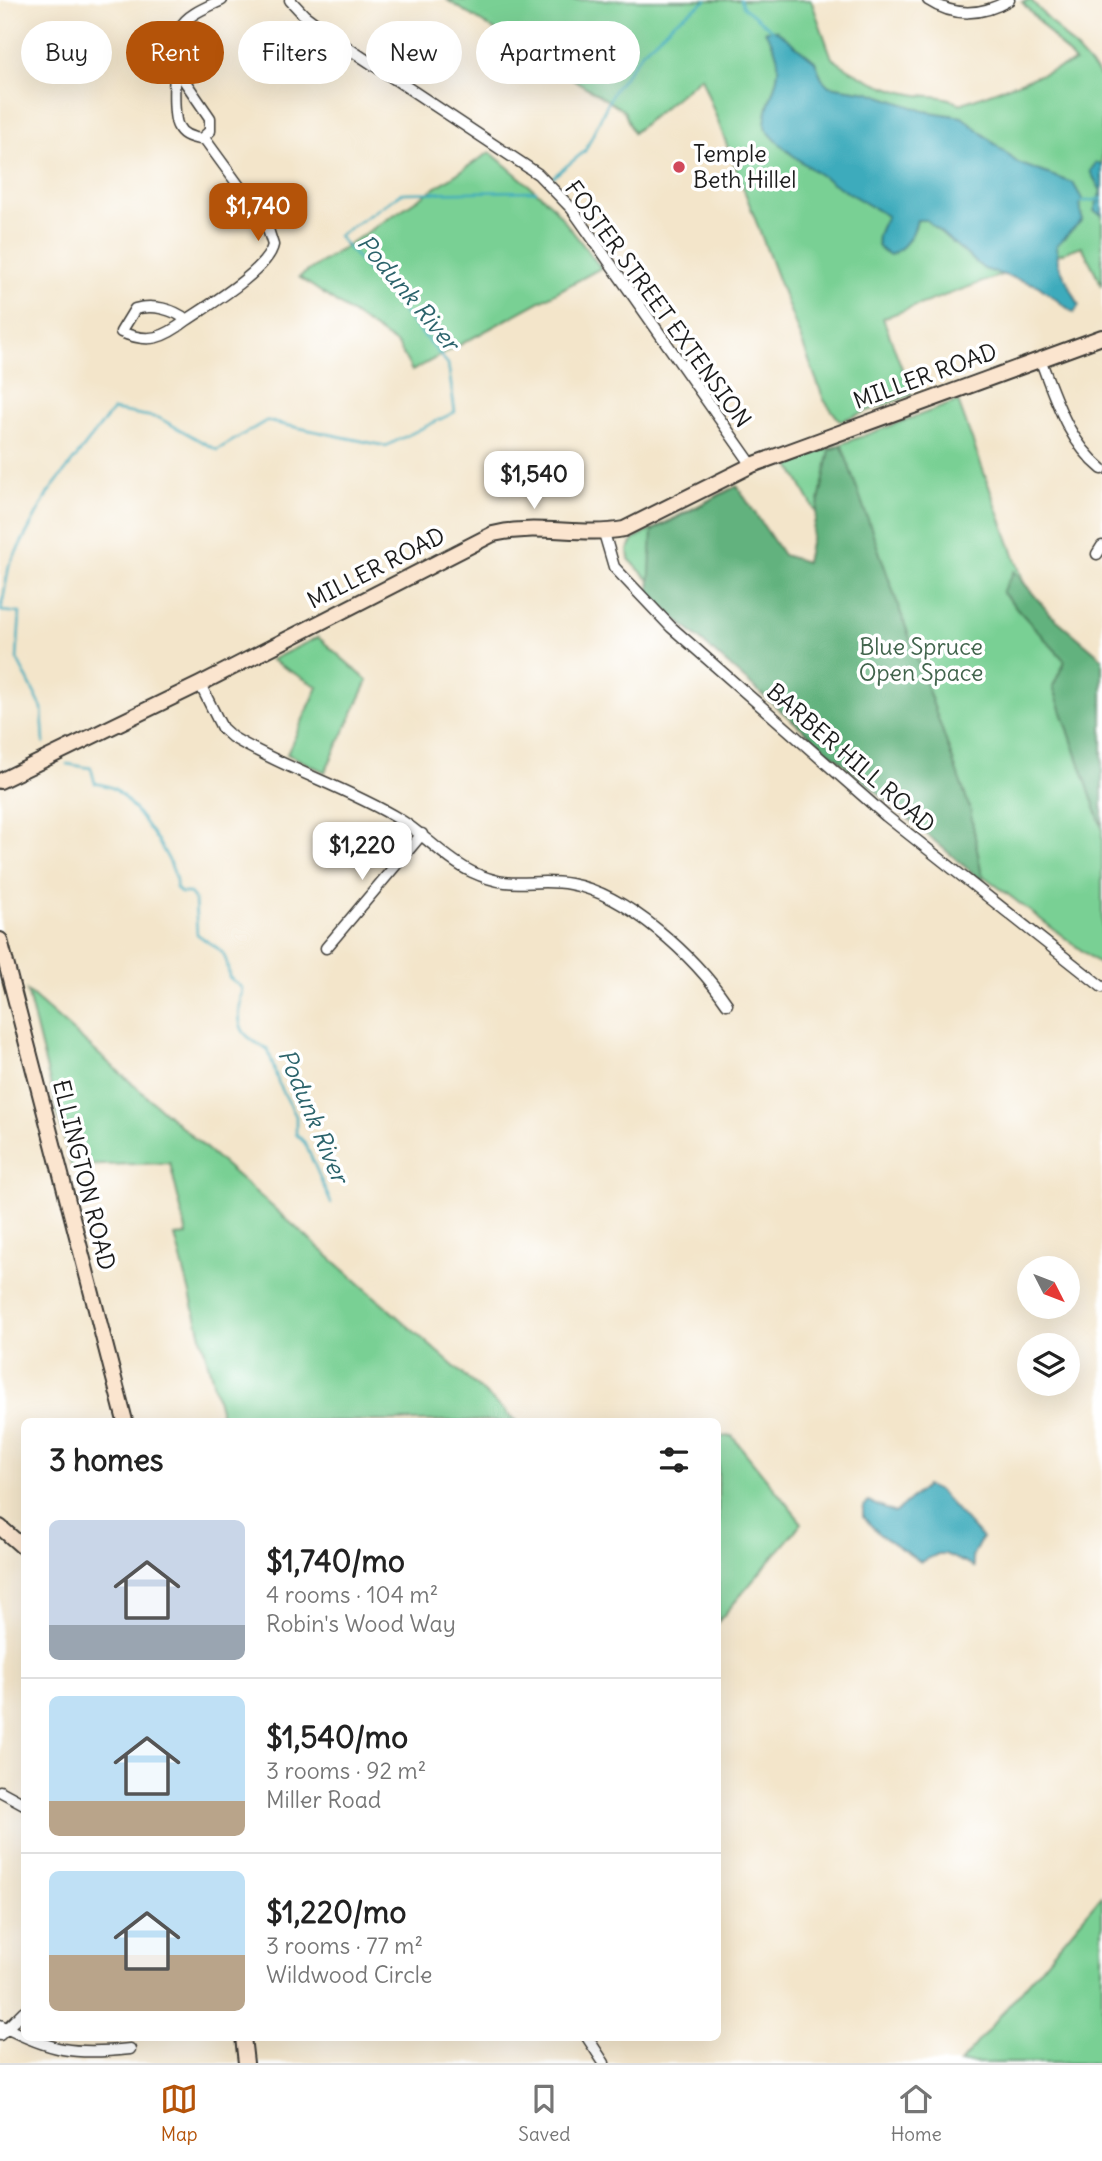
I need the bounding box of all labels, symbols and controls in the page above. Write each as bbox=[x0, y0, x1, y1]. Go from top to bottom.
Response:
chip: Buy bbox=[21, 21, 112, 84]
chip: Rent bbox=[126, 21, 224, 84]
chip: Filters bbox=[238, 21, 352, 84]
chip: New bbox=[366, 21, 462, 84]
chip: Apartment bbox=[476, 21, 640, 84]
place label: Temple Beth Hillel bbox=[693, 139, 796, 194]
marker: Temple Beth Hillel bbox=[671, 159, 687, 175]
street label: FOSTER STREET EXTENSION bbox=[559, 174, 758, 433]
pin: $1,740 bbox=[201, 184, 315, 243]
text: $1,740 bbox=[225, 191, 291, 220]
water label: Podunk River bbox=[352, 228, 468, 359]
street label: MILLER ROAD bbox=[849, 336, 1001, 415]
pin: $1,540 bbox=[477, 452, 591, 511]
text: $1,540 bbox=[500, 459, 568, 488]
street label: MILLER ROAD bbox=[302, 520, 450, 615]
park label: Blue Spruce Open Space bbox=[859, 632, 983, 687]
street label: BARBER HILL ROAD bbox=[761, 677, 941, 839]
pin: $1,220 bbox=[305, 822, 419, 882]
text: $1,220 bbox=[329, 830, 395, 859]
water label: Podunk River bbox=[272, 1044, 357, 1190]
street label: ELLINGTON ROAD bbox=[47, 1077, 122, 1273]
north arrow bbox=[1017, 1256, 1080, 1320]
map controls bbox=[1017, 1256, 1080, 1396]
button: layers bbox=[1017, 1333, 1080, 1396]
text: 3 homes bbox=[49, 1441, 163, 1479]
icon: filters bbox=[655, 1441, 693, 1479]
text: $1,740/mo bbox=[266, 1542, 405, 1580]
icon: home bbox=[105, 1548, 189, 1632]
text: 4 rooms · 104 m² bbox=[266, 1580, 438, 1609]
text: Robin's Wood Way bbox=[266, 1609, 456, 1638]
text: $1,540/mo bbox=[266, 1718, 408, 1756]
icon: home bbox=[105, 1724, 189, 1808]
text: 3 rooms · 92 m² bbox=[266, 1756, 426, 1785]
text: Miller Road bbox=[266, 1785, 381, 1814]
text: $1,220/mo bbox=[266, 1893, 406, 1931]
icon: home bbox=[105, 1899, 189, 1983]
text: 3 rooms · 77 m² bbox=[266, 1931, 423, 1960]
text: Wildwood Circle bbox=[266, 1960, 432, 1989]
tab: Map bbox=[160, 2080, 198, 2146]
tab: Saved bbox=[518, 2080, 570, 2146]
tab: Home bbox=[891, 2080, 942, 2146]

